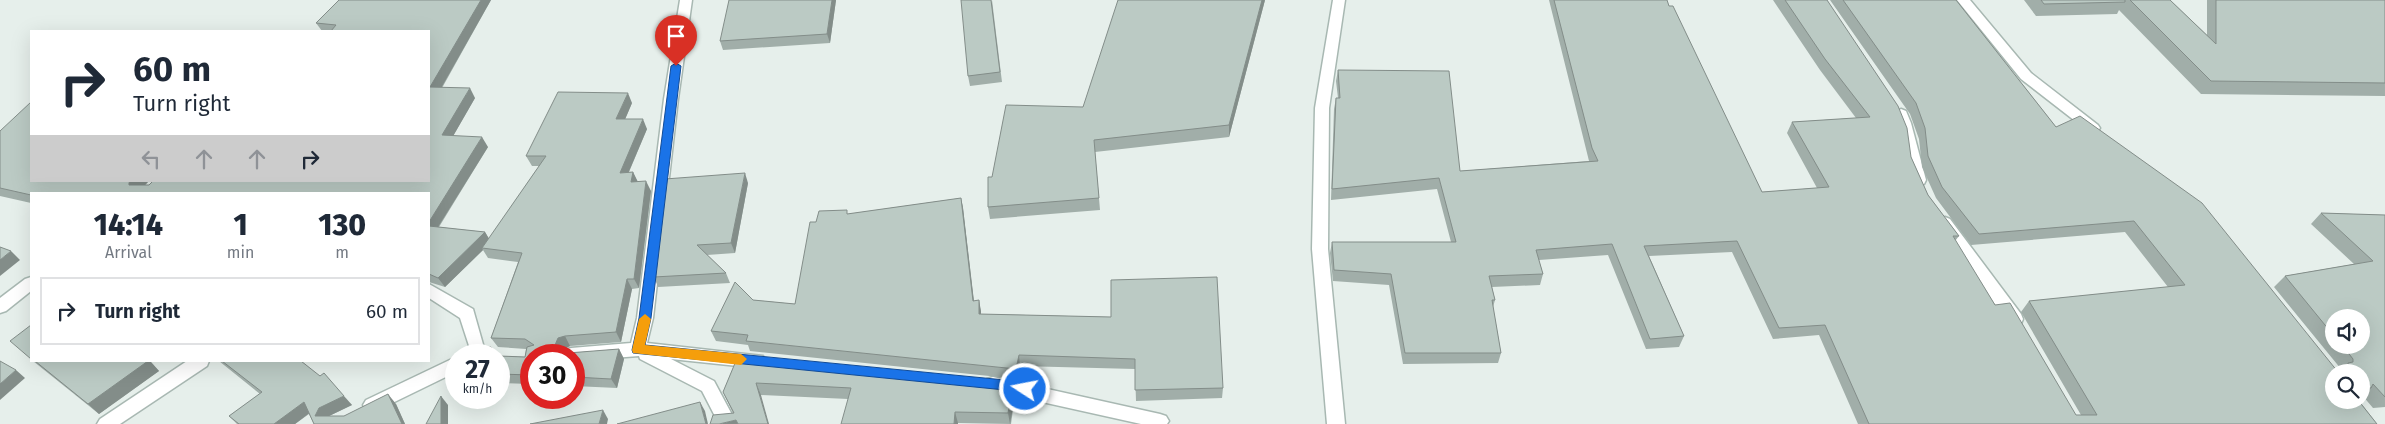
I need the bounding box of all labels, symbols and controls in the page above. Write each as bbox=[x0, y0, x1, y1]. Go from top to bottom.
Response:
pin bbox=[655, 15, 697, 66]
icon: arrive bbox=[662, 22, 690, 50]
text: 60 m bbox=[133, 48, 211, 90]
icon: right bbox=[50, 50, 115, 115]
text: Turn right bbox=[133, 90, 230, 117]
icon: left bbox=[137, 145, 165, 173]
icon: ahead bbox=[190, 145, 218, 173]
icon: ahead bbox=[243, 145, 271, 173]
icon: right bbox=[296, 145, 324, 173]
text: 14:14 bbox=[94, 207, 163, 243]
text: 1 bbox=[234, 207, 248, 243]
text: 130 bbox=[318, 207, 366, 243]
text: Arrival bbox=[105, 243, 152, 262]
text: min bbox=[227, 243, 254, 262]
text: m bbox=[335, 243, 349, 262]
icon: right bbox=[52, 297, 80, 325]
text: Turn right bbox=[95, 300, 180, 323]
text: 60 m bbox=[366, 300, 408, 323]
map controls bbox=[2325, 309, 2370, 409]
button: sound bbox=[2325, 309, 2370, 354]
speed limit sign: 30 bbox=[520, 344, 585, 409]
text: 27 bbox=[465, 355, 490, 385]
position arrow bbox=[998, 362, 1050, 414]
button: search bbox=[2325, 364, 2370, 409]
text: km/h bbox=[463, 382, 492, 396]

